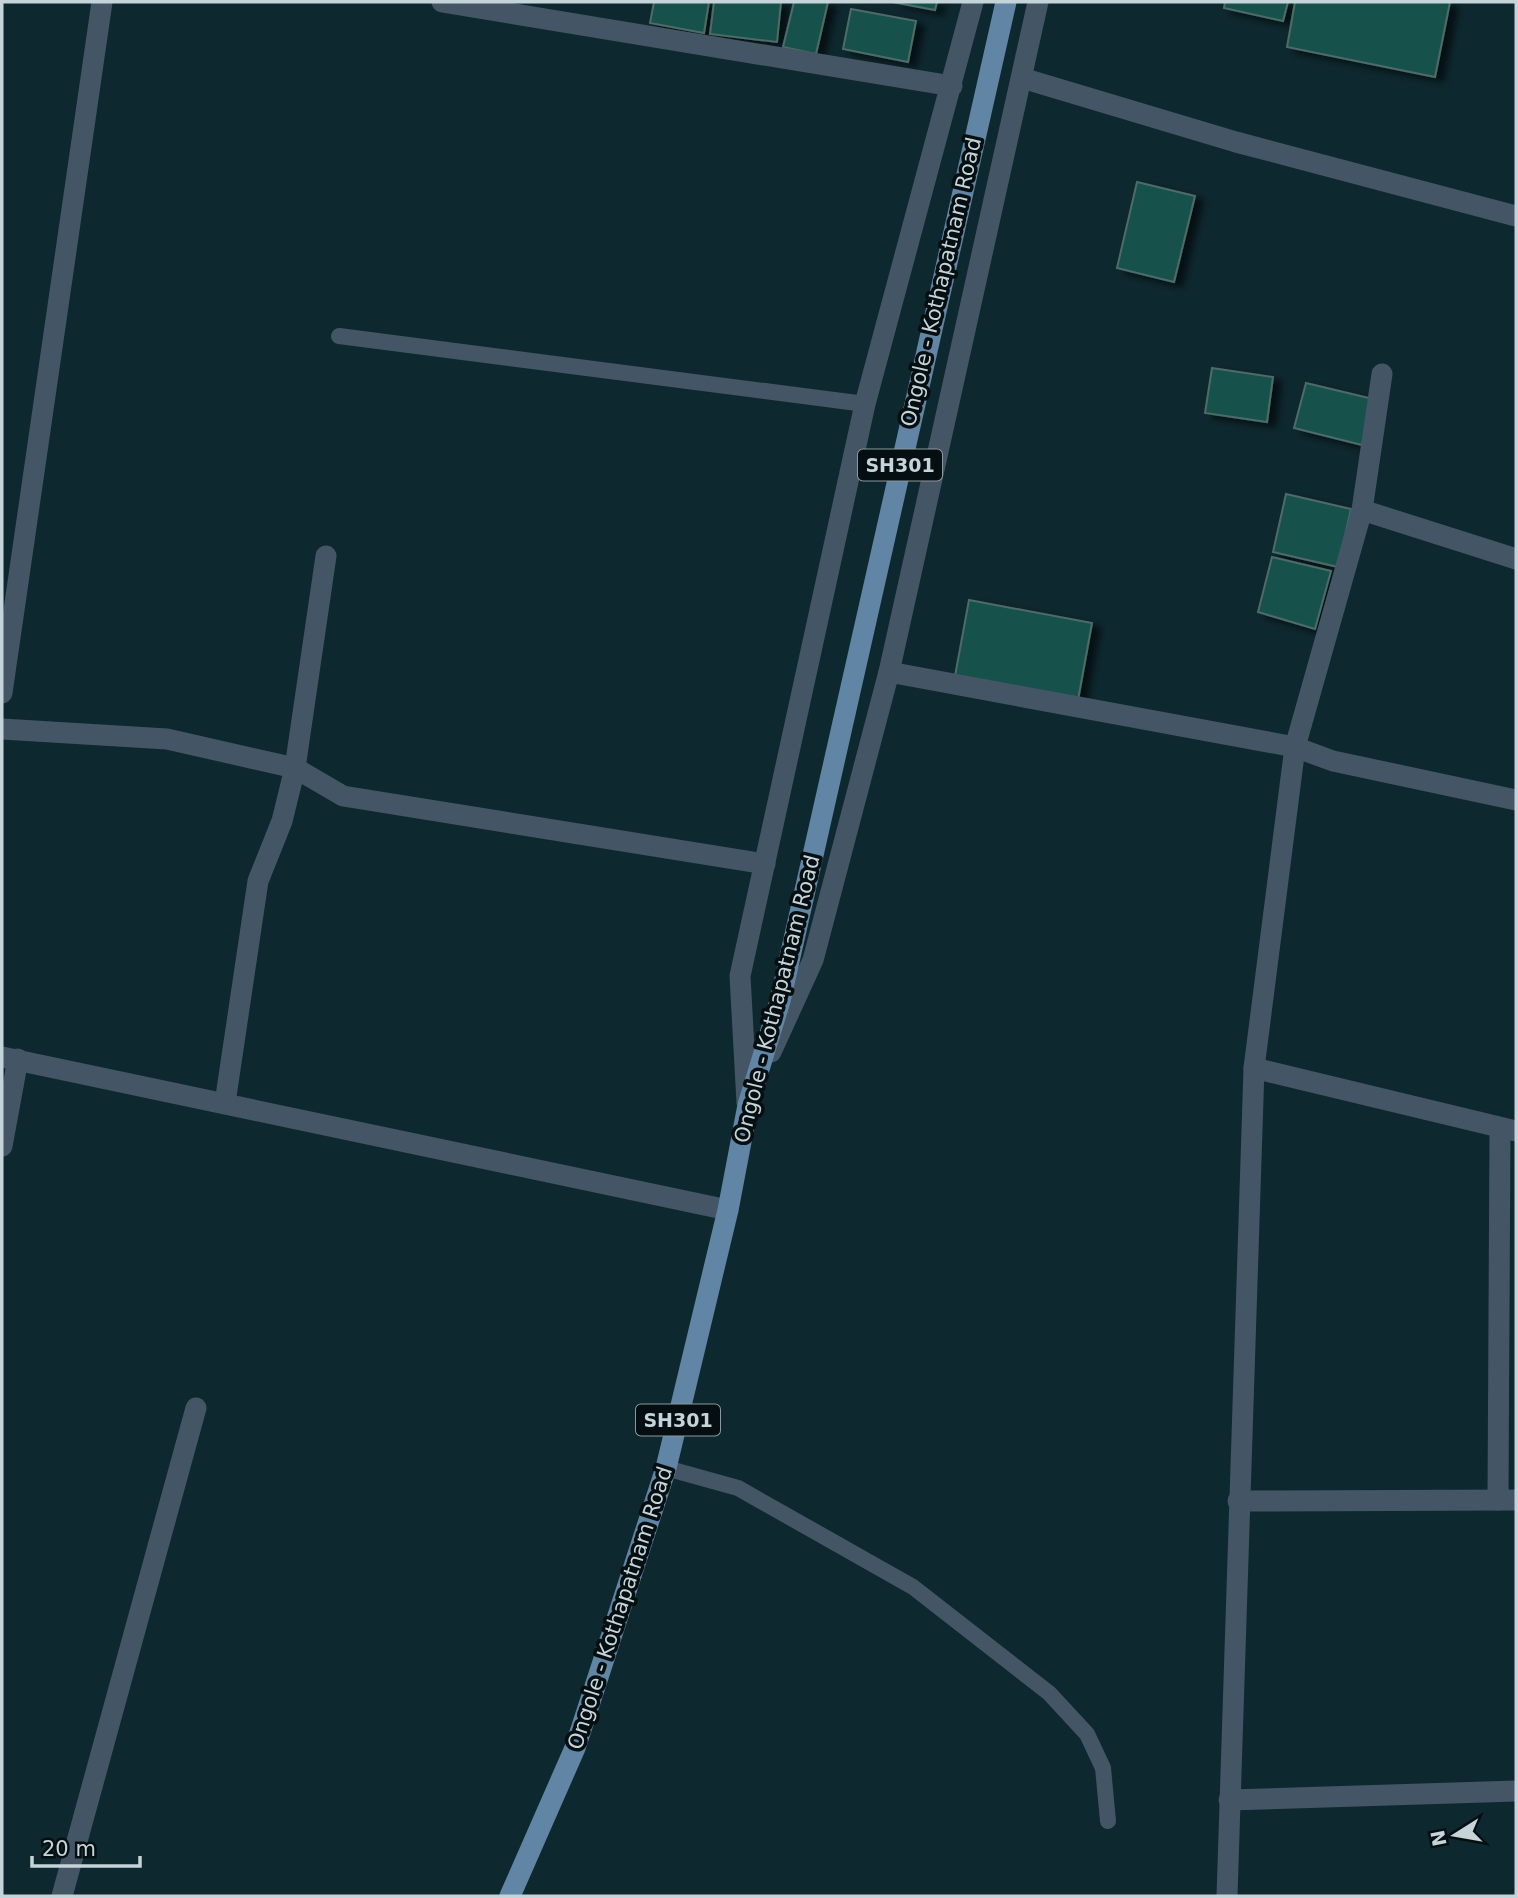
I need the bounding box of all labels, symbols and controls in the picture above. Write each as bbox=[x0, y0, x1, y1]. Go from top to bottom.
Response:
street label: Ongole - Kothapatnam Road bbox=[896, 135, 986, 429]
road number: SH301 bbox=[858, 450, 942, 480]
street label: Ongole - Kothapatnam Road bbox=[730, 852, 824, 1146]
road number: SH301 bbox=[636, 1404, 720, 1436]
street label: Ongole - Kothapatnam Road bbox=[563, 1463, 677, 1753]
north arrow bbox=[1420, 1800, 1490, 1870]
scale bar bbox=[32, 1825, 140, 1869]
text: N bbox=[1426, 1828, 1451, 1848]
text: 20 m bbox=[42, 1837, 96, 1861]

